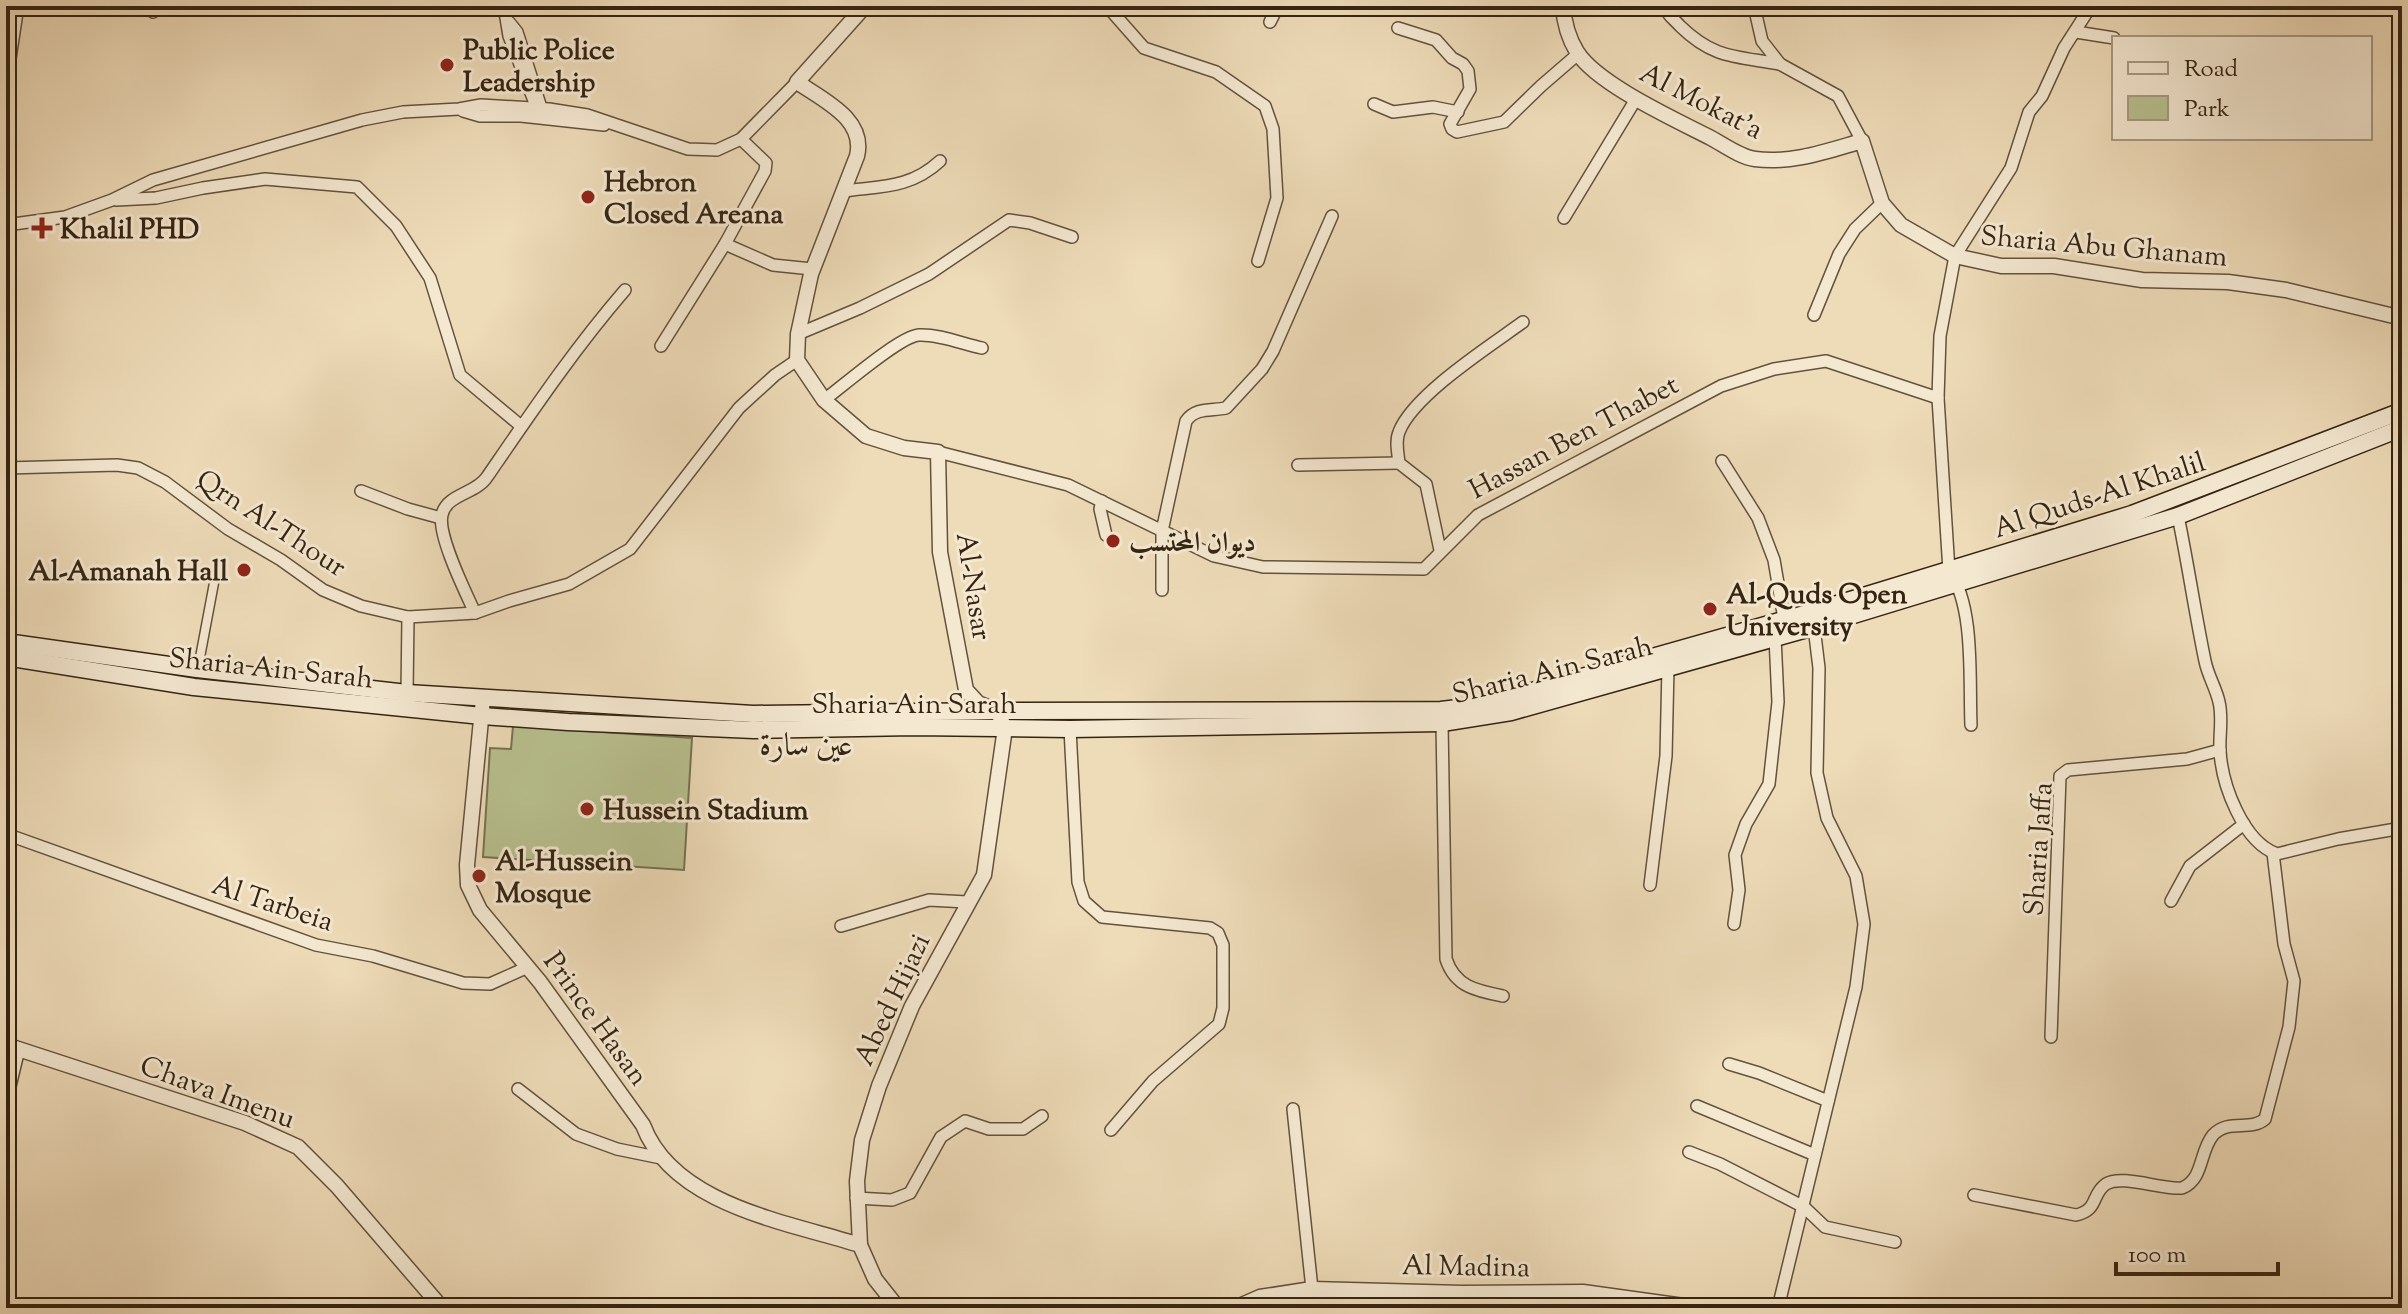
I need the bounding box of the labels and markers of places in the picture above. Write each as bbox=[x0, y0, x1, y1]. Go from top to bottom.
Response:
place label: Public Police Leadership bbox=[463, 32, 615, 104]
marker: Public Police Leadership bbox=[438, 56, 456, 74]
place label: Hebron Closed Areana bbox=[604, 164, 783, 236]
marker: Hebron Closed Areana bbox=[579, 188, 597, 206]
place label: Khalil PHD bbox=[60, 211, 199, 251]
marker: Khalil PHD bbox=[31, 217, 53, 239]
place label: ديوان المحتسب bbox=[1129, 524, 1256, 564]
marker: ديوان المحتسب bbox=[1104, 532, 1122, 550]
place label: Al-Amanah Hall bbox=[28, 553, 228, 593]
marker: Al-Amanah Hall bbox=[235, 561, 253, 579]
place label: Al-Quds Open University bbox=[1726, 576, 1908, 648]
marker: Al-Quds Open University bbox=[1701, 600, 1719, 618]
place label: Hussein Stadium bbox=[603, 792, 809, 832]
marker: Hussein Stadium bbox=[578, 800, 596, 818]
place label: Al-Hussein Mosque bbox=[495, 843, 633, 915]
marker: Al-Hussein Mosque bbox=[470, 867, 488, 885]

